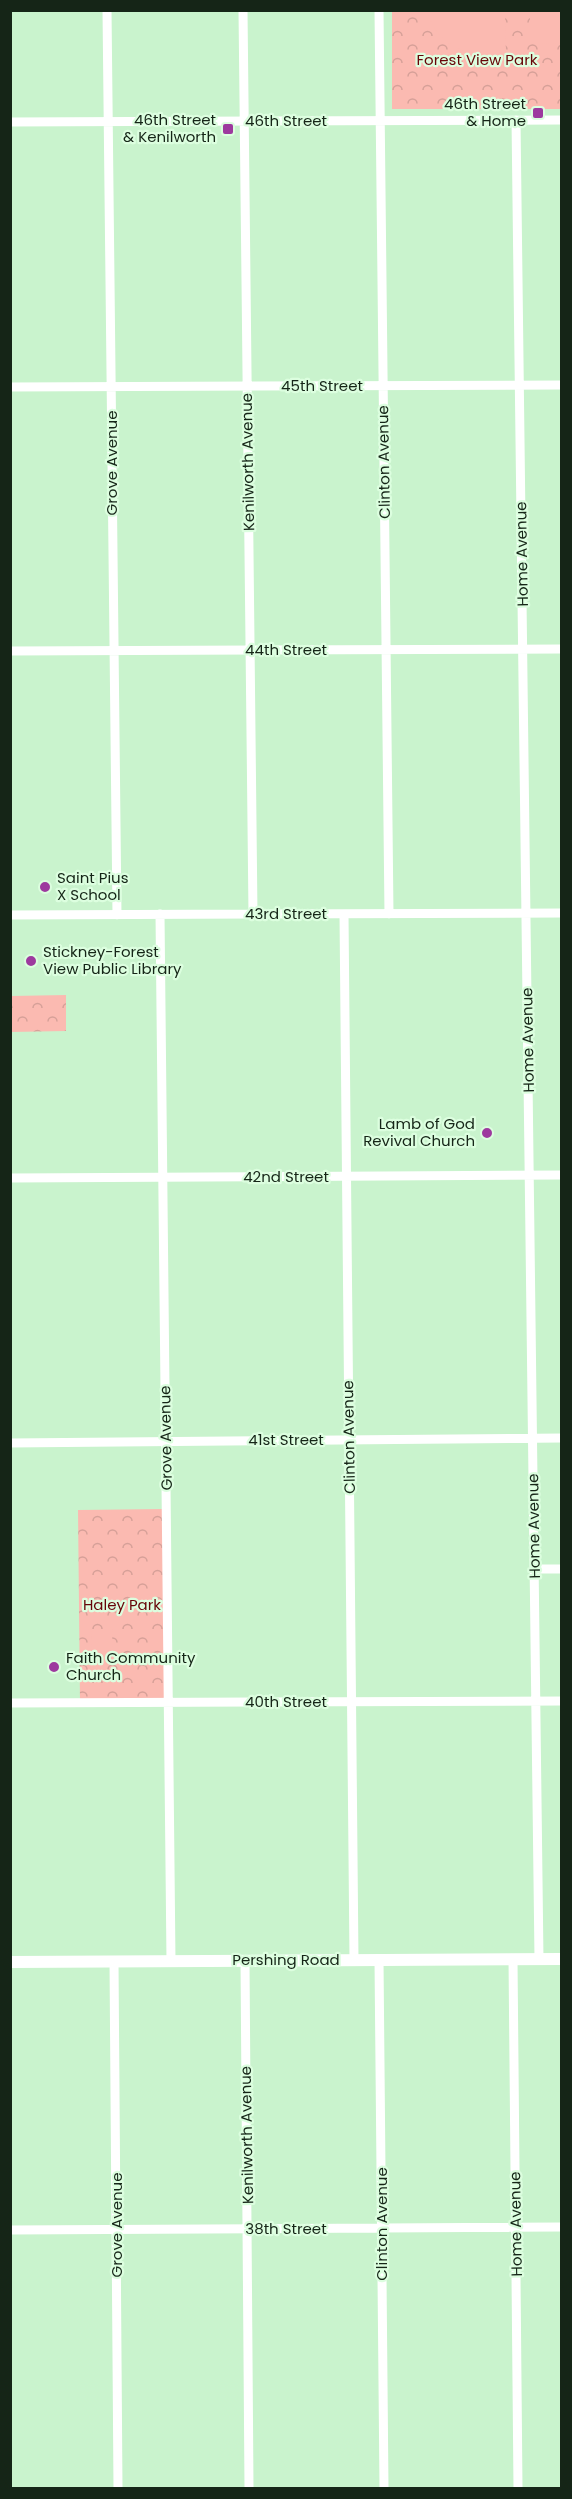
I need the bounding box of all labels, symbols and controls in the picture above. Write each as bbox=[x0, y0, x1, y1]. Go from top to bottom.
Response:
park label: Forest View Park bbox=[417, 49, 538, 70]
place label: 46th Street & Home bbox=[444, 93, 526, 131]
marker: 46th Street & Home bbox=[531, 106, 545, 120]
place label: 46th Street & Kenilworth bbox=[123, 109, 216, 147]
street label: 46th Street bbox=[245, 110, 327, 131]
marker: 46th Street & Kenilworth bbox=[221, 122, 235, 136]
street label: 45th Street bbox=[281, 375, 363, 396]
street label: Kenilworth Avenue bbox=[236, 393, 259, 531]
street label: Clinton Avenue bbox=[372, 405, 395, 519]
street label: Grove Avenue bbox=[101, 411, 122, 515]
street label: Home Avenue bbox=[510, 501, 533, 607]
street label: 44th Street bbox=[245, 639, 327, 660]
place label: Saint Pius X School bbox=[57, 867, 129, 905]
marker: Saint Pius X School bbox=[38, 880, 52, 894]
street label: 43rd Street bbox=[245, 903, 327, 924]
place label: Stickney-Forest View Public Library bbox=[43, 941, 182, 979]
marker: Stickney-Forest View Public Library bbox=[24, 954, 38, 968]
street label: Home Avenue bbox=[516, 987, 539, 1093]
place label: Lamb of God Revival Church bbox=[363, 1113, 475, 1151]
marker: Lamb of God Revival Church bbox=[480, 1126, 494, 1140]
street label: 42nd Street bbox=[243, 1166, 329, 1187]
street label: Clinton Avenue bbox=[337, 1380, 360, 1494]
street label: Grove Avenue bbox=[154, 1385, 177, 1491]
street label: 41st Street bbox=[248, 1429, 324, 1450]
street label: Home Avenue bbox=[522, 1473, 545, 1579]
park label: Haley Park bbox=[83, 1594, 161, 1615]
place label: Faith Community Church bbox=[66, 1647, 196, 1685]
marker: Faith Community Church bbox=[47, 1660, 61, 1674]
street label: 40th Street bbox=[245, 1691, 327, 1712]
street label: Pershing Road bbox=[232, 1949, 340, 1970]
street label: Kenilworth Avenue bbox=[235, 2066, 258, 2204]
street label: Clinton Avenue bbox=[371, 2167, 392, 2281]
street label: Home Avenue bbox=[504, 2171, 527, 2277]
street label: Grove Avenue bbox=[106, 2173, 127, 2277]
street label: 38th Street bbox=[245, 2218, 327, 2239]

